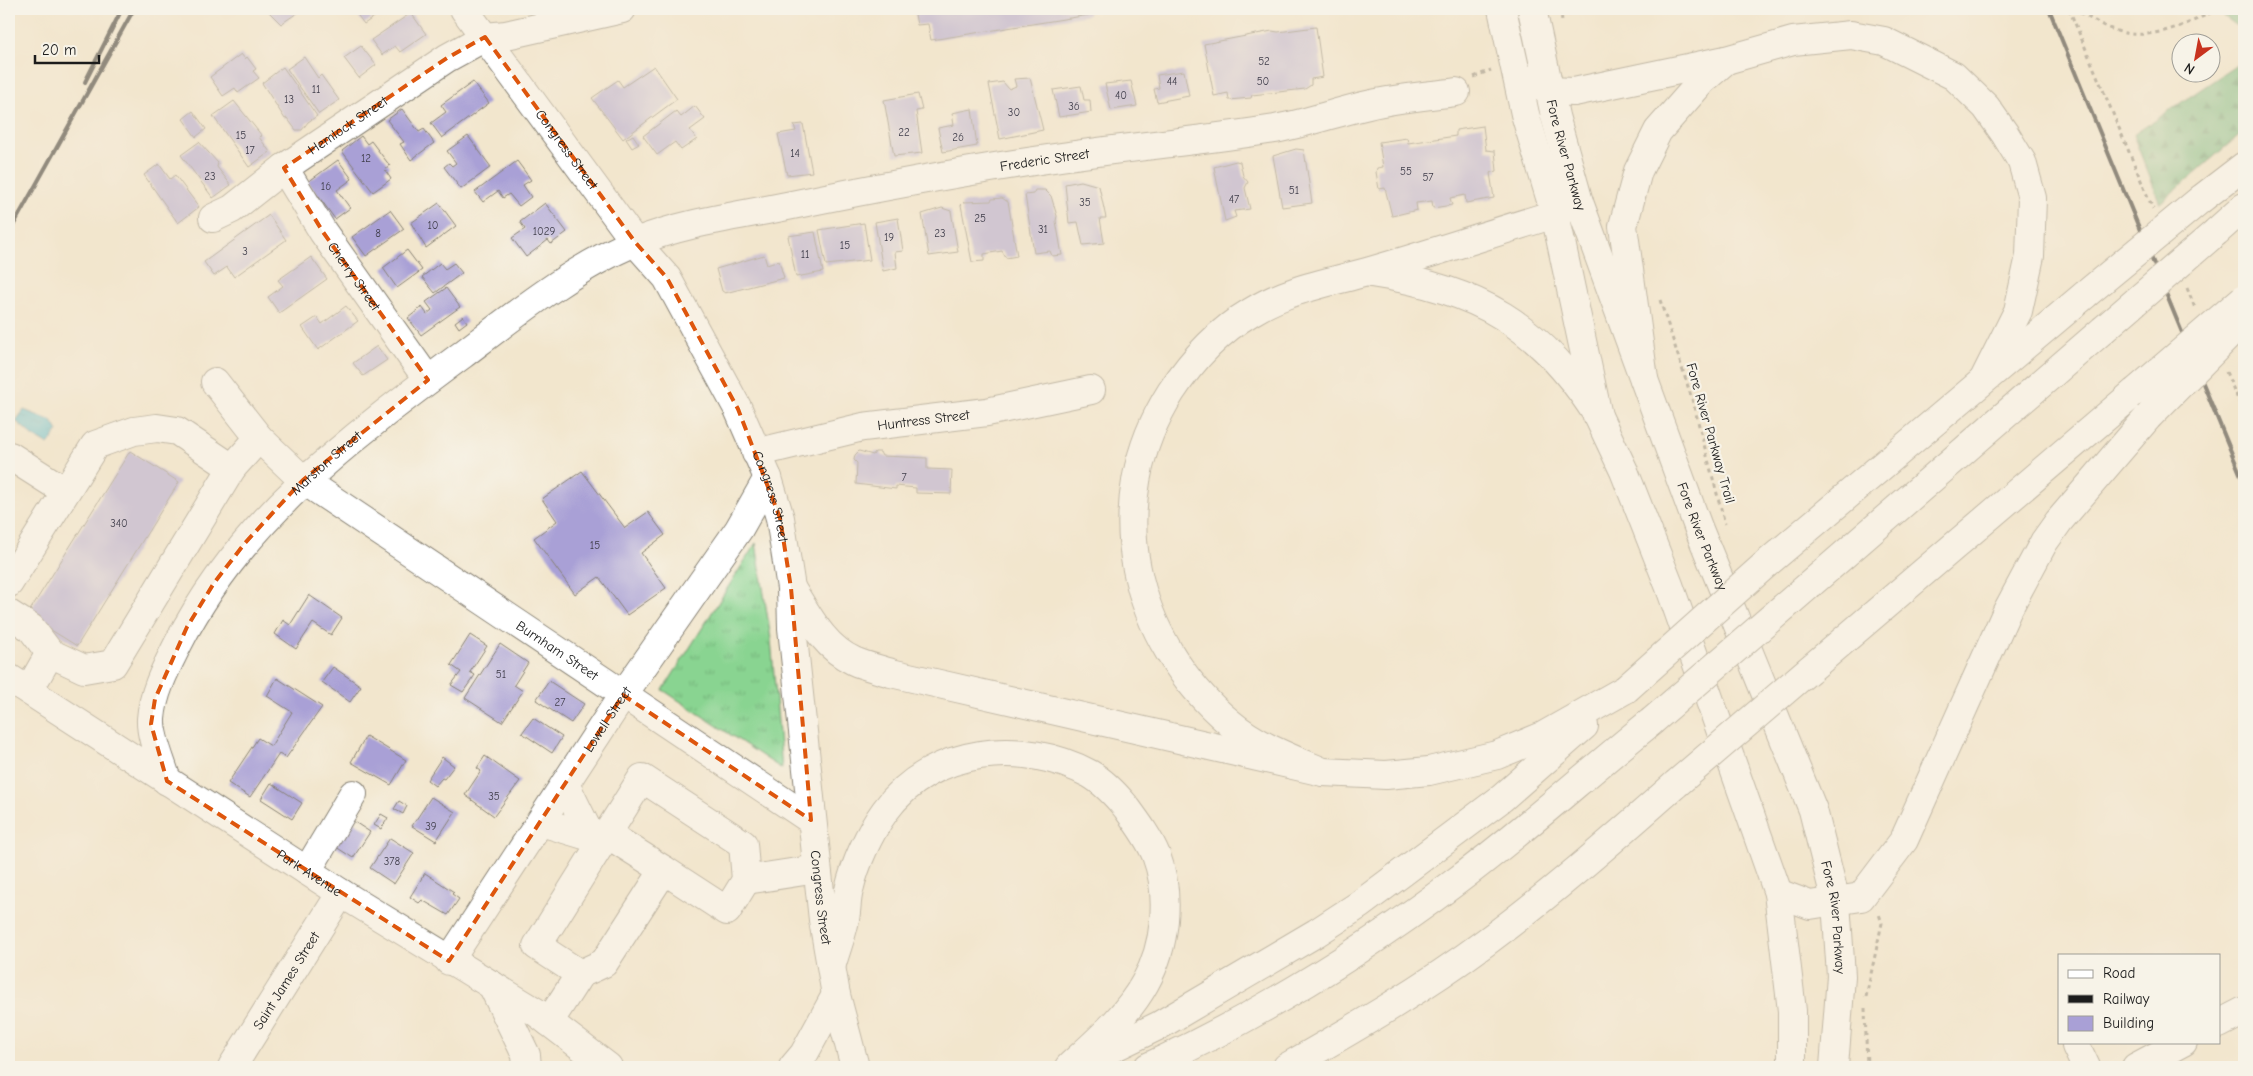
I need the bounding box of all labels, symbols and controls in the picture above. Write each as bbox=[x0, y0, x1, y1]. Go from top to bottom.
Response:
scale bar bbox=[35, 32, 99, 64]
north arrow bbox=[2170, 32, 2220, 82]
text: 20 m bbox=[42, 41, 76, 59]
house number: 52 bbox=[1258, 55, 1270, 68]
text: N bbox=[2181, 59, 2198, 78]
house number: 44 bbox=[1167, 75, 1177, 88]
house number: 50 bbox=[1257, 75, 1269, 88]
house number: 11 bbox=[312, 83, 320, 96]
house number: 40 bbox=[1115, 89, 1127, 102]
street label: Hemlock Street bbox=[305, 92, 392, 158]
house number: 13 bbox=[284, 93, 294, 106]
street label: Fore River Parkway bbox=[1543, 98, 1590, 214]
house number: 36 bbox=[1068, 100, 1080, 113]
street label: Congress Street bbox=[532, 106, 602, 194]
house number: 30 bbox=[1008, 106, 1020, 119]
house number: 22 bbox=[898, 126, 910, 139]
house number: 15 bbox=[236, 129, 246, 142]
house number: 26 bbox=[952, 131, 964, 144]
house number: 17 bbox=[245, 144, 255, 157]
street label: Frederic Street bbox=[999, 145, 1091, 175]
house number: 14 bbox=[790, 147, 800, 160]
house number: 12 bbox=[361, 152, 371, 165]
house number: 55 bbox=[1400, 165, 1412, 178]
house number: 23 bbox=[204, 170, 216, 183]
house number: 57 bbox=[1422, 171, 1434, 184]
house number: 16 bbox=[321, 180, 331, 193]
house number: 51 bbox=[1289, 184, 1299, 197]
house number: 47 bbox=[1229, 193, 1239, 206]
house number: 35 bbox=[1079, 196, 1091, 209]
house number: 25 bbox=[974, 212, 986, 225]
house number: 10 bbox=[427, 219, 439, 232]
house number: 31 bbox=[1038, 223, 1048, 236]
house number: 1029 bbox=[533, 225, 555, 238]
house number: 8 bbox=[375, 227, 381, 240]
house number: 23 bbox=[934, 227, 946, 240]
house number: 19 bbox=[884, 231, 894, 244]
street label: Cherry Street bbox=[324, 239, 385, 315]
house number: 15 bbox=[840, 239, 850, 252]
house number: 3 bbox=[242, 245, 248, 258]
house number: 11 bbox=[801, 248, 809, 261]
street label: Fore River Parkway Trail bbox=[1682, 361, 1739, 505]
street label: Huntress Street bbox=[876, 406, 972, 434]
street label: Marston Street bbox=[287, 427, 366, 499]
street label: Congress Street bbox=[748, 448, 792, 544]
house number: 7 bbox=[901, 471, 907, 484]
street label: Fore River Parkway bbox=[1673, 480, 1731, 594]
house number: 340 bbox=[110, 517, 128, 530]
house number: 15 bbox=[590, 539, 600, 552]
street label: Burnham Street bbox=[513, 617, 602, 685]
house number: 51 bbox=[496, 668, 506, 681]
street label: Lowell Street bbox=[580, 682, 636, 756]
house number: 27 bbox=[555, 696, 565, 709]
house number: 35 bbox=[488, 790, 500, 803]
house number: 39 bbox=[425, 820, 437, 833]
street label: Park Avenue bbox=[273, 846, 345, 900]
street label: Congress Street bbox=[807, 849, 835, 947]
house number: 378 bbox=[384, 855, 401, 868]
street label: Fore River Parkway bbox=[1817, 859, 1849, 975]
street label: Saint James Street bbox=[250, 928, 324, 1033]
legend bbox=[2058, 954, 2220, 1044]
text: Road bbox=[2103, 964, 2135, 982]
text: Railway bbox=[2103, 990, 2150, 1008]
text: Building bbox=[2103, 1014, 2154, 1032]

